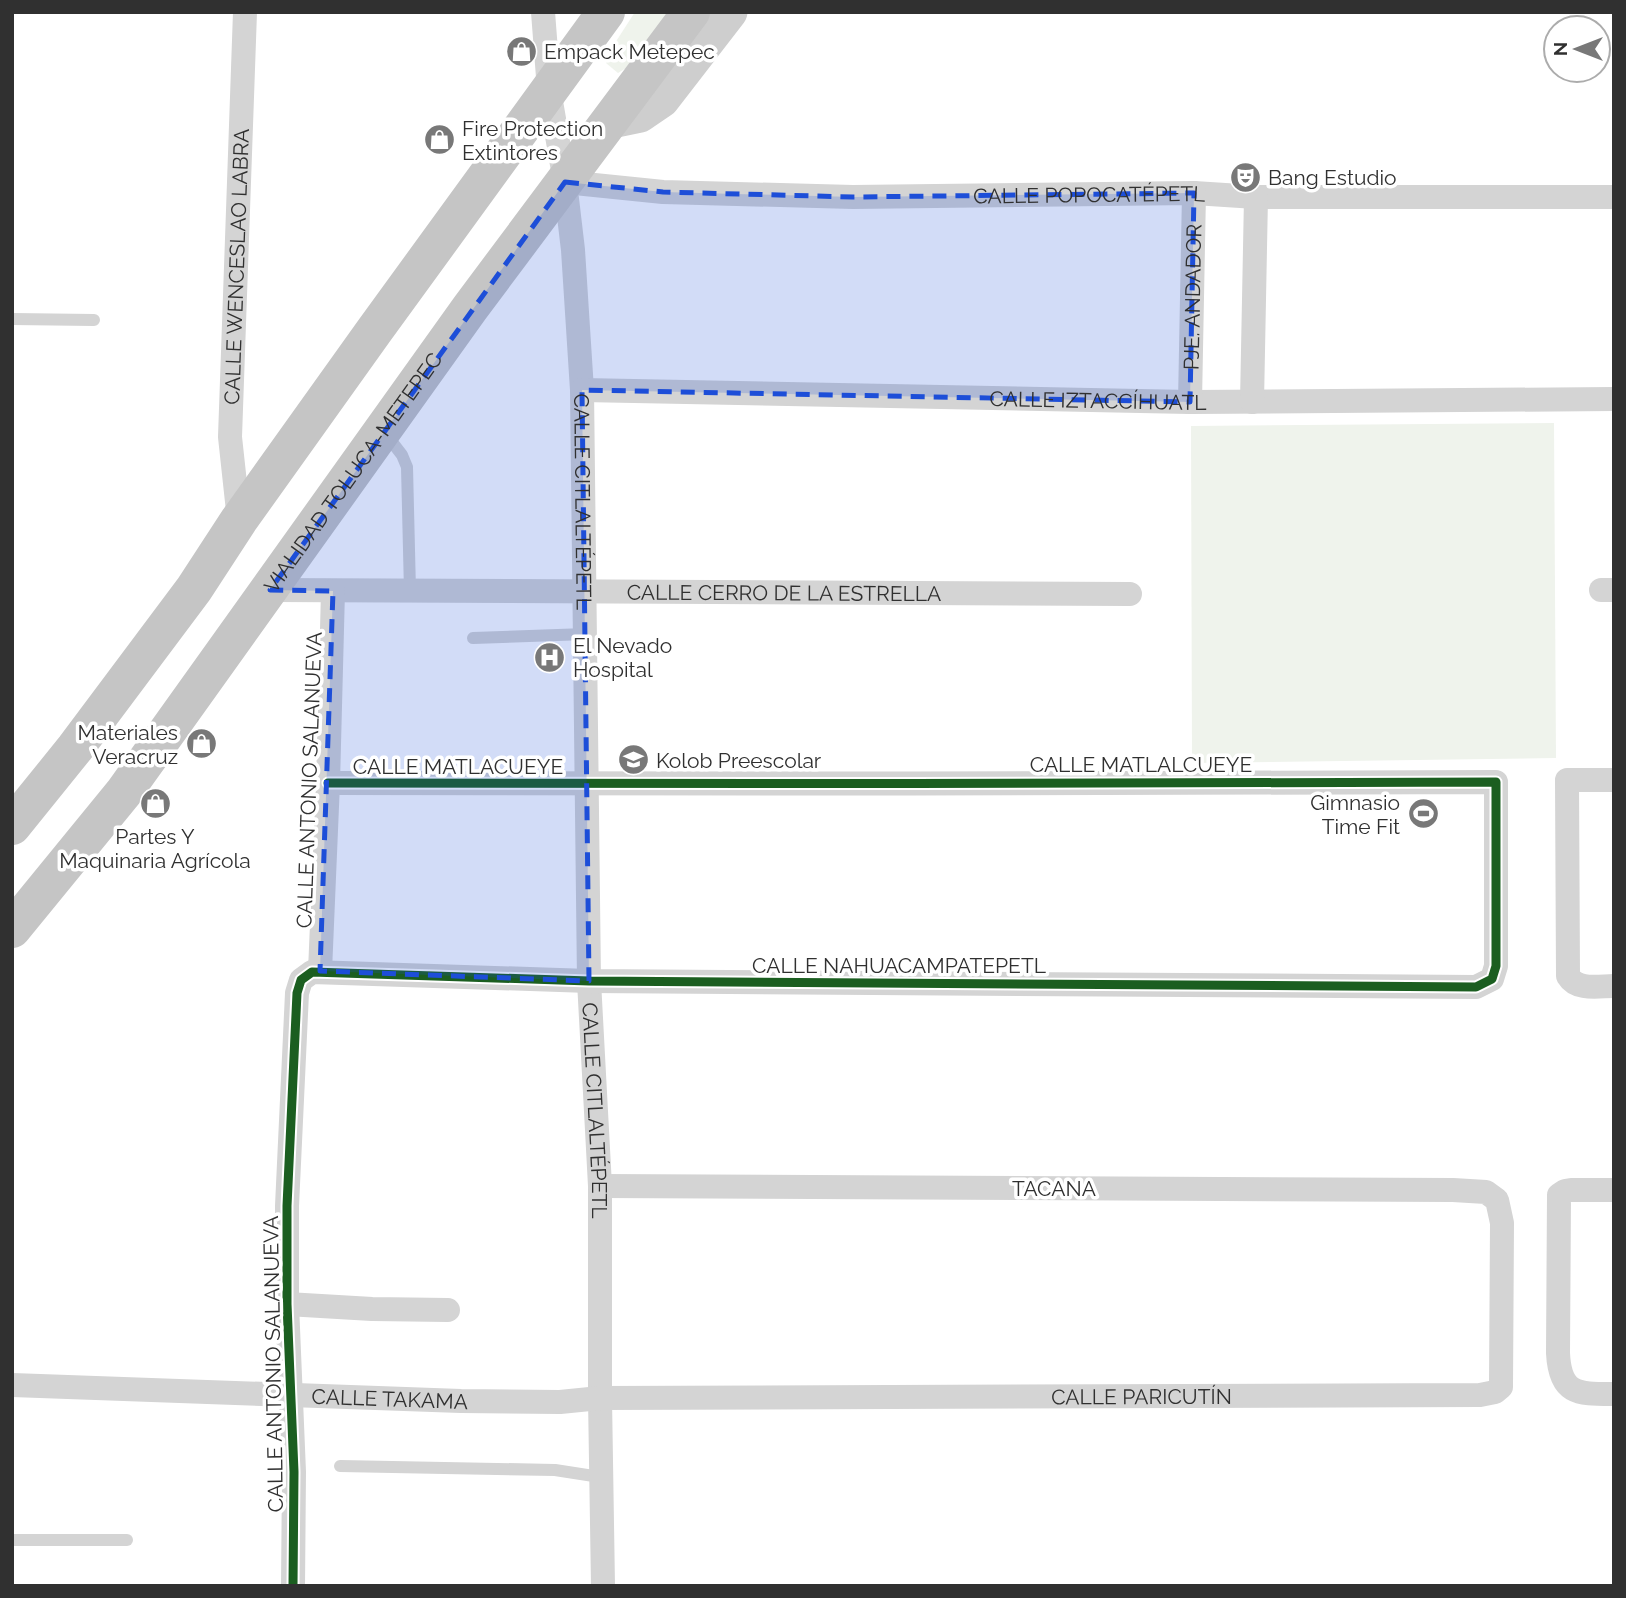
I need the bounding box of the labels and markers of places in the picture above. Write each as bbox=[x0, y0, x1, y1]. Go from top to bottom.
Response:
shop icon: Empack Metepec bbox=[504, 34, 538, 68]
place label: Empack Metepec bbox=[544, 39, 715, 64]
place label: Fire Protection Extintores bbox=[462, 116, 603, 165]
shop icon: Fire Protection Extintores bbox=[422, 123, 456, 157]
theatre icon: Bang Estudio bbox=[1228, 160, 1262, 194]
place label: Bang Estudio bbox=[1268, 165, 1397, 190]
place label: El Nevado Hospital bbox=[573, 633, 672, 682]
hospital icon: El Nevado Hospital bbox=[533, 640, 567, 674]
place label: Materiales Veracruz bbox=[78, 720, 178, 769]
shop icon: Materiales Veracruz bbox=[184, 727, 218, 761]
school or university icon: Kolob Preescolar bbox=[616, 743, 650, 777]
place label: Kolob Preescolar bbox=[656, 748, 822, 773]
shop icon: Partes Y Maquinaria Agrícola bbox=[138, 787, 172, 821]
place label: Gimnasio Time Fit bbox=[1310, 790, 1400, 839]
sports icon: Gimnasio Time Fit bbox=[1406, 797, 1440, 831]
place label: Partes Y Maquinaria Agrícola bbox=[59, 824, 251, 873]

